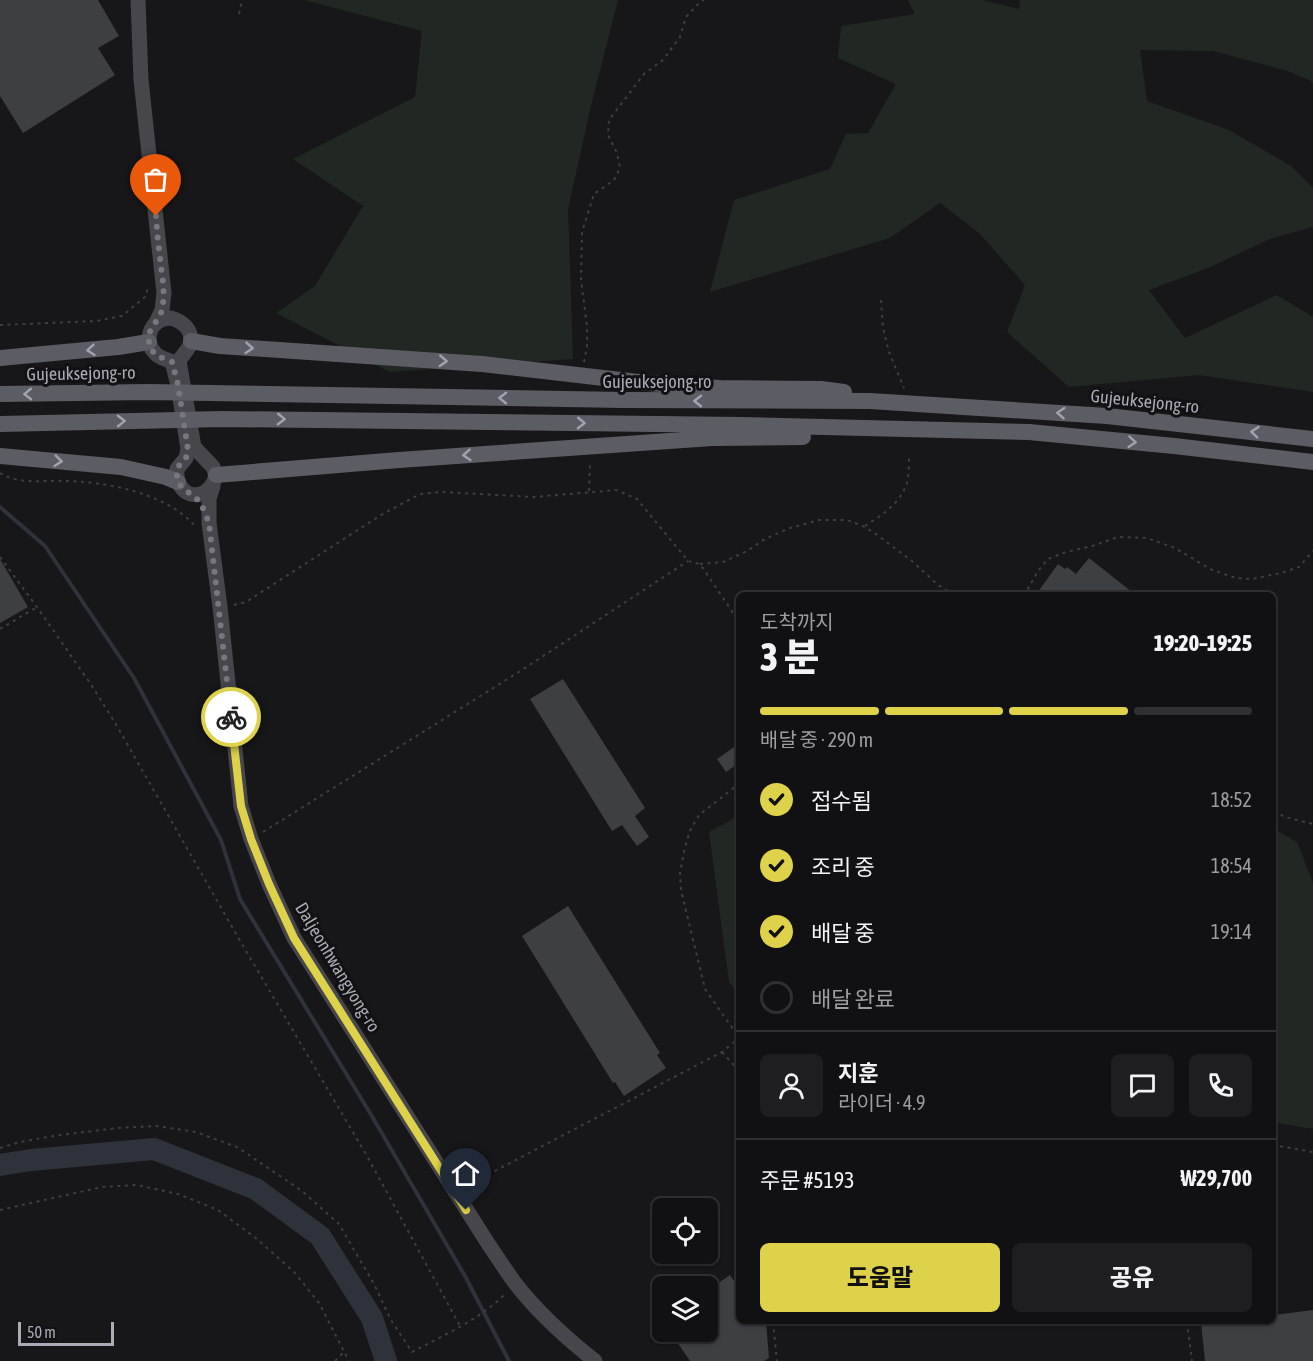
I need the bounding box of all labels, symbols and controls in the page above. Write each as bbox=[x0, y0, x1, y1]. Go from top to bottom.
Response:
pin bbox=[130, 154, 181, 216]
icon: bag bbox=[139, 163, 172, 196]
one-way arrow bbox=[244, 341, 253, 354]
one-way arrow bbox=[86, 343, 95, 356]
one-way arrow bbox=[439, 355, 448, 368]
street label: Gujeuksejong-ro bbox=[26, 362, 136, 384]
street label: Gujeuksejong-ro bbox=[602, 371, 712, 392]
street label: Gujeuksejong-ro bbox=[1090, 385, 1200, 417]
one-way arrow bbox=[23, 388, 32, 400]
one-way arrow bbox=[499, 392, 508, 404]
one-way arrow bbox=[694, 394, 703, 407]
one-way arrow bbox=[1056, 407, 1065, 420]
one-way arrow bbox=[277, 413, 286, 426]
one-way arrow bbox=[117, 414, 126, 427]
one-way arrow bbox=[577, 417, 586, 429]
one-way arrow bbox=[1250, 426, 1259, 439]
one-way arrow bbox=[1128, 435, 1137, 448]
one-way arrow bbox=[463, 449, 472, 462]
one-way arrow bbox=[54, 454, 63, 467]
text: 도착까지 bbox=[760, 610, 834, 633]
text: 19:20–19:25 bbox=[1154, 630, 1252, 656]
text: 3 분 bbox=[760, 635, 820, 679]
courier bbox=[201, 687, 261, 747]
icon: bike bbox=[215, 701, 248, 734]
text: 배달 중 · 290 m bbox=[760, 728, 873, 751]
icon: check bbox=[760, 783, 793, 816]
text: 접수됨 bbox=[811, 788, 872, 814]
text: 18:52 bbox=[1211, 788, 1252, 811]
icon: check bbox=[760, 849, 793, 882]
text: 조리 중 bbox=[811, 854, 875, 880]
text: 18:54 bbox=[1211, 854, 1252, 877]
street label: Daljeonhwangyong-ro bbox=[291, 899, 385, 1035]
icon: check bbox=[760, 915, 793, 948]
text: 배달 중 bbox=[811, 920, 875, 946]
text: 19:14 bbox=[1211, 920, 1252, 943]
text: 배달 완료 bbox=[811, 986, 895, 1012]
button: person bbox=[760, 1054, 823, 1117]
button: chat bbox=[1111, 1054, 1174, 1117]
button: phone bbox=[1189, 1054, 1252, 1117]
text: 지훈 bbox=[838, 1060, 878, 1086]
text: 라이더 · 4.9 bbox=[838, 1091, 925, 1114]
pin bbox=[440, 1148, 491, 1210]
icon: home bbox=[449, 1157, 482, 1190]
text: ₩29,700 bbox=[1180, 1165, 1252, 1191]
text: 주문 #5193 bbox=[760, 1167, 855, 1193]
map controls bbox=[652, 1198, 718, 1342]
button: locate bbox=[652, 1198, 718, 1264]
button: 도움말 bbox=[760, 1243, 1000, 1312]
button: 공유 bbox=[1012, 1243, 1252, 1312]
button: layers bbox=[652, 1276, 718, 1342]
scale bar bbox=[18, 1319, 114, 1346]
text: 50 m bbox=[27, 1323, 56, 1341]

